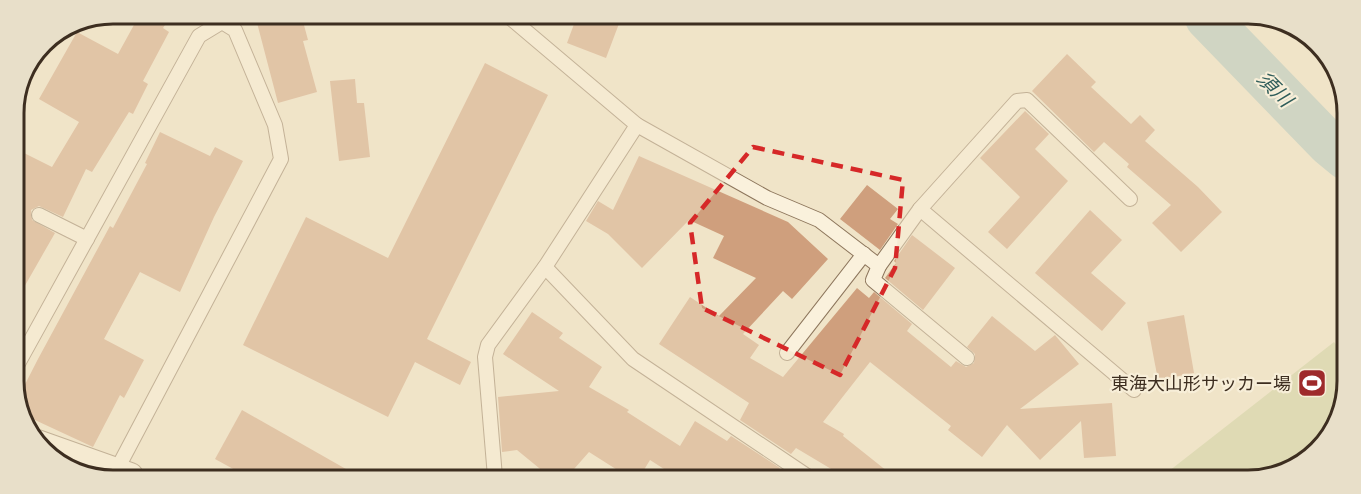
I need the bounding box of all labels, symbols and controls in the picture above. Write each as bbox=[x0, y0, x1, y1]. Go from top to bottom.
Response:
water label: 須川 bbox=[1252, 64, 1301, 113]
sports icon: 東海大山形サッカー場 bbox=[1296, 367, 1328, 399]
place label: 東海大山形サッカー場 bbox=[1111, 371, 1291, 395]

